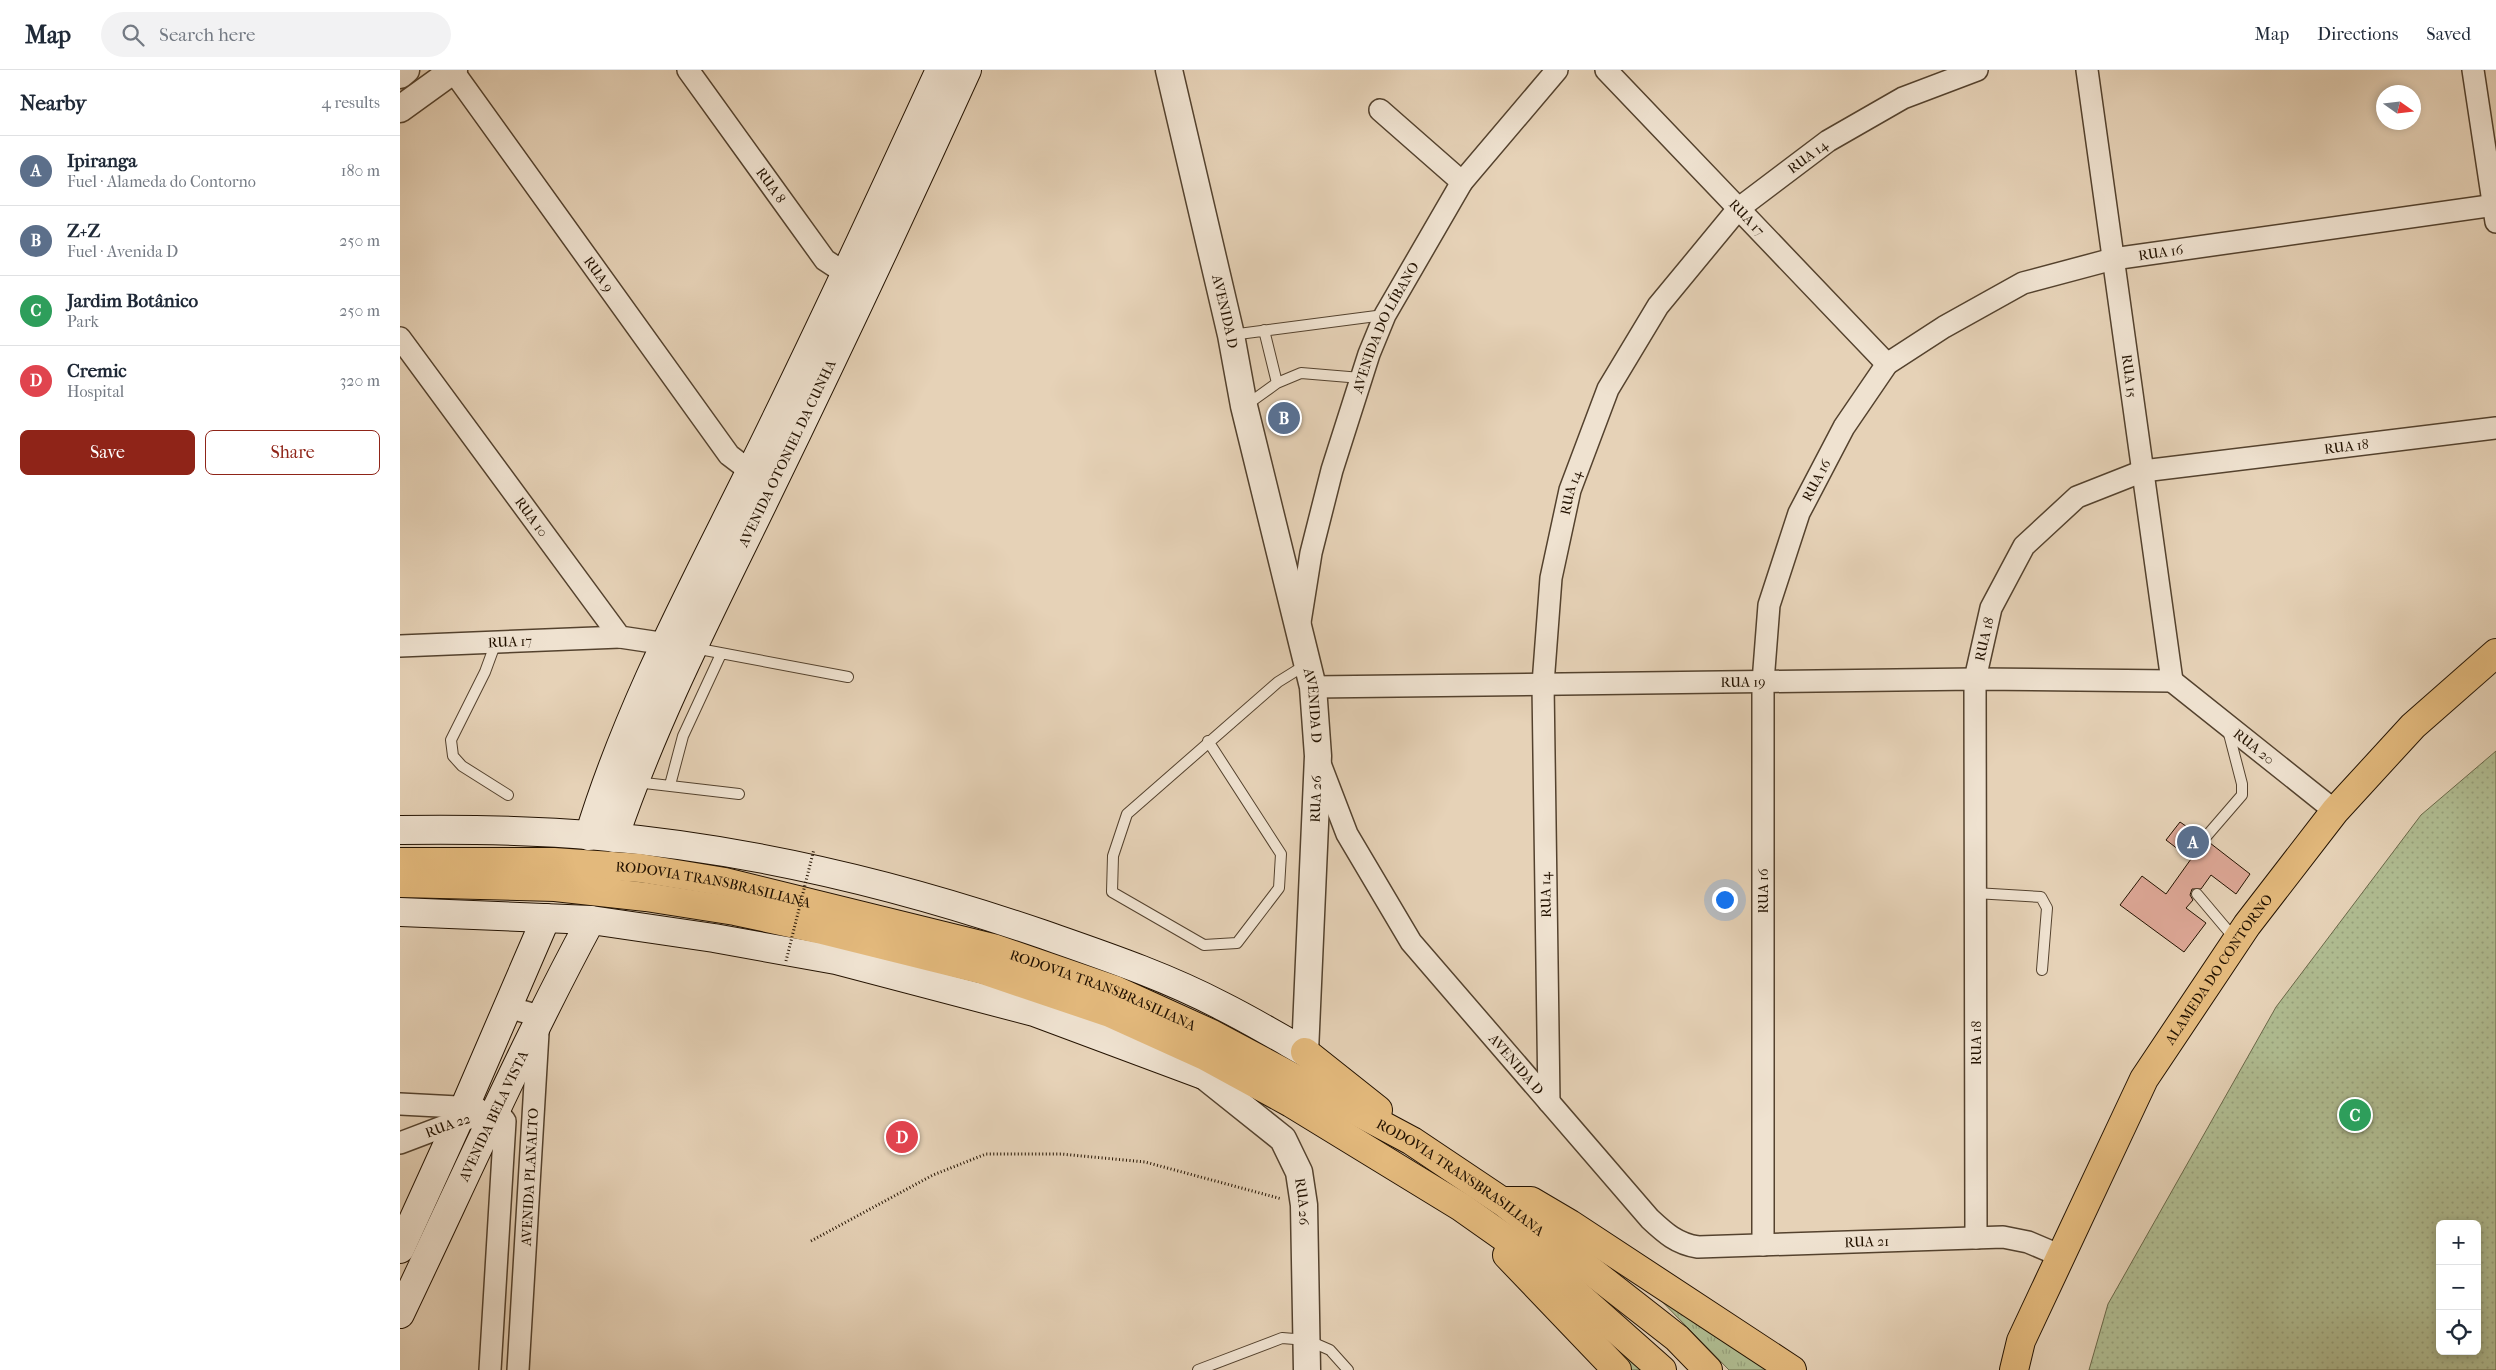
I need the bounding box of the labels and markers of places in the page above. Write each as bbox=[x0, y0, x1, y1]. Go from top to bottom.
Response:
pin: B bbox=[1268, 399, 1300, 437]
pin: A bbox=[2177, 823, 2209, 861]
pin: C bbox=[2339, 1096, 2371, 1134]
pin: D bbox=[886, 1118, 918, 1156]

